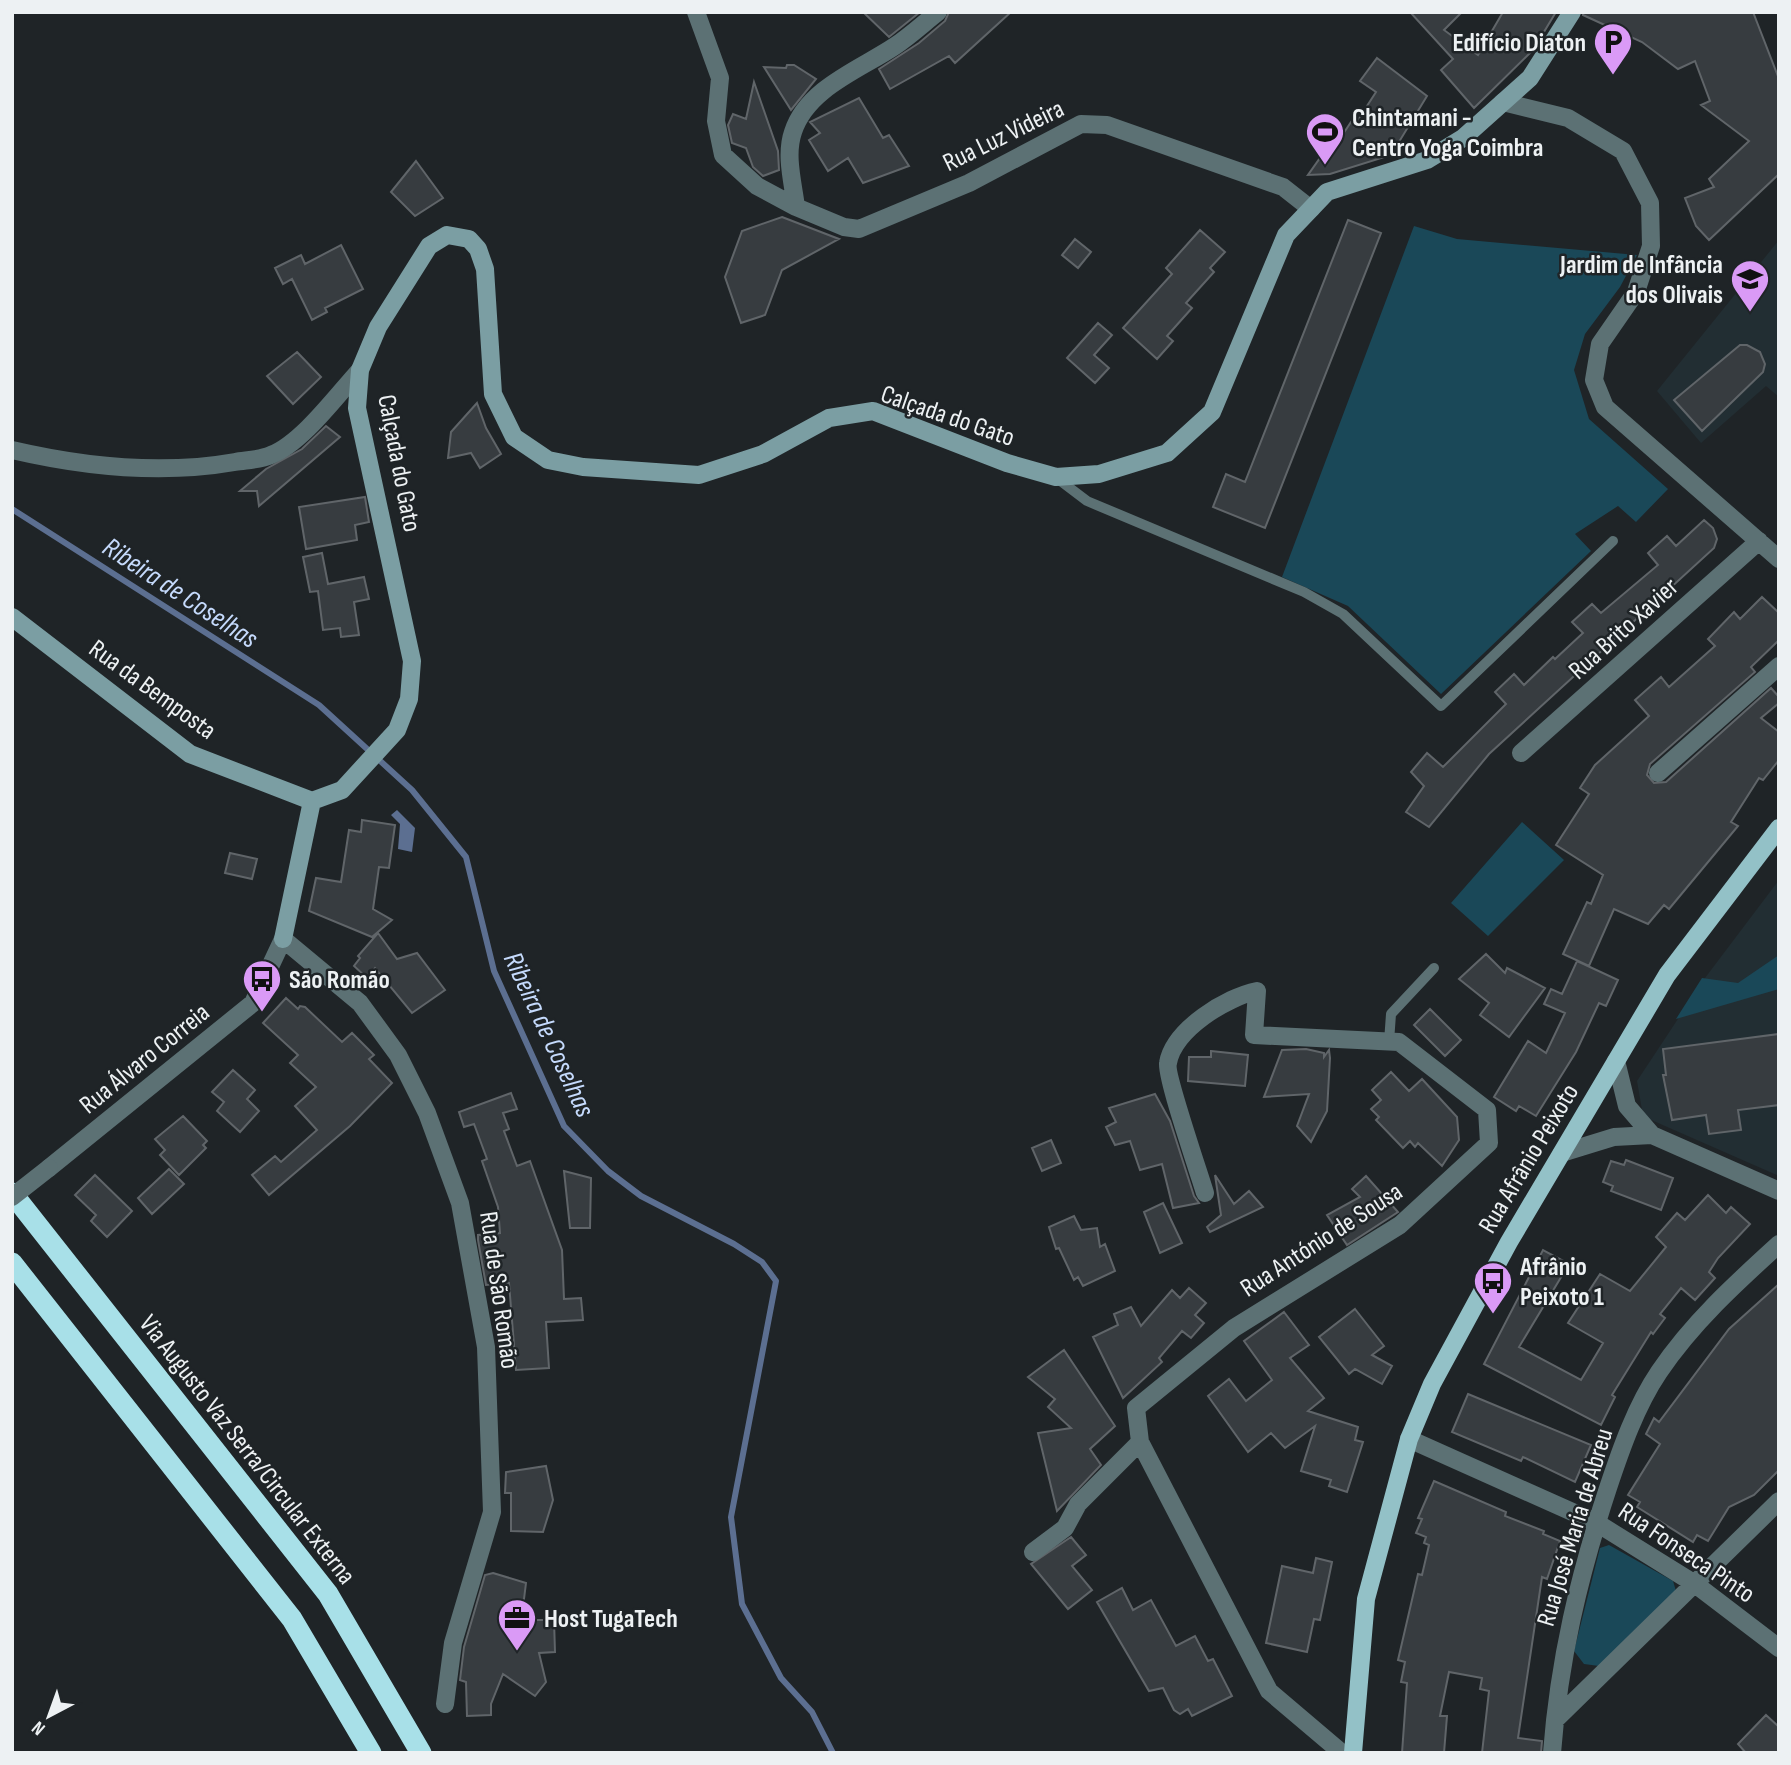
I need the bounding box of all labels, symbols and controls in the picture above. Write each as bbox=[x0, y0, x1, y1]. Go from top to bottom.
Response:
parking icon: Edifício Diaton bbox=[1592, 21, 1634, 76]
place label: Edifício Diaton bbox=[1452, 28, 1586, 59]
street label: Rua Luz Videira bbox=[938, 94, 1069, 179]
place label: Chintamani - Centro Yoga Coimbra bbox=[1352, 103, 1543, 164]
sports icon: Chintamani - Centro Yoga Coimbra bbox=[1304, 111, 1346, 166]
place label: Jardim de Infância dos Olivais bbox=[1559, 250, 1723, 311]
school or university icon: Jardim de Infância dos Olivais bbox=[1729, 258, 1771, 313]
street label: Calçada do Gato bbox=[877, 379, 1018, 454]
street label: Calçada do Gato bbox=[370, 392, 427, 535]
water label: Ribeira de Coselhas bbox=[96, 531, 264, 656]
street label: Rua Brito Xavier bbox=[1563, 571, 1686, 686]
street label: Rua da Bemposta bbox=[83, 634, 222, 747]
water label: Ribeira de Coselhas bbox=[496, 947, 601, 1123]
bus stop icon: São Romão bbox=[241, 958, 283, 1013]
place label: São Romão bbox=[289, 965, 390, 996]
street label: Rua Álvaro Correia bbox=[74, 997, 216, 1121]
street label: Rua Afrânio Peixoto bbox=[1473, 1079, 1586, 1239]
street label: Rua António de Sousa bbox=[1235, 1176, 1409, 1304]
street label: Rua de São Romão bbox=[472, 1210, 525, 1371]
place label: Afrânio Peixoto 1 bbox=[1519, 1252, 1604, 1313]
bus stop icon: Afrânio Peixoto 1 bbox=[1472, 1260, 1514, 1315]
street label: Via Augusto Vaz Serra/Circular Externa bbox=[132, 1309, 362, 1591]
street label: Rua José Maria de Abreu bbox=[1531, 1425, 1620, 1630]
street label: Rua Fonseca Pinto bbox=[1612, 1496, 1760, 1610]
office icon: Host TugaTech bbox=[496, 1597, 538, 1652]
place label: Host TugaTech bbox=[544, 1604, 678, 1635]
north arrow bbox=[14, 1681, 84, 1751]
text: N bbox=[27, 1716, 50, 1740]

